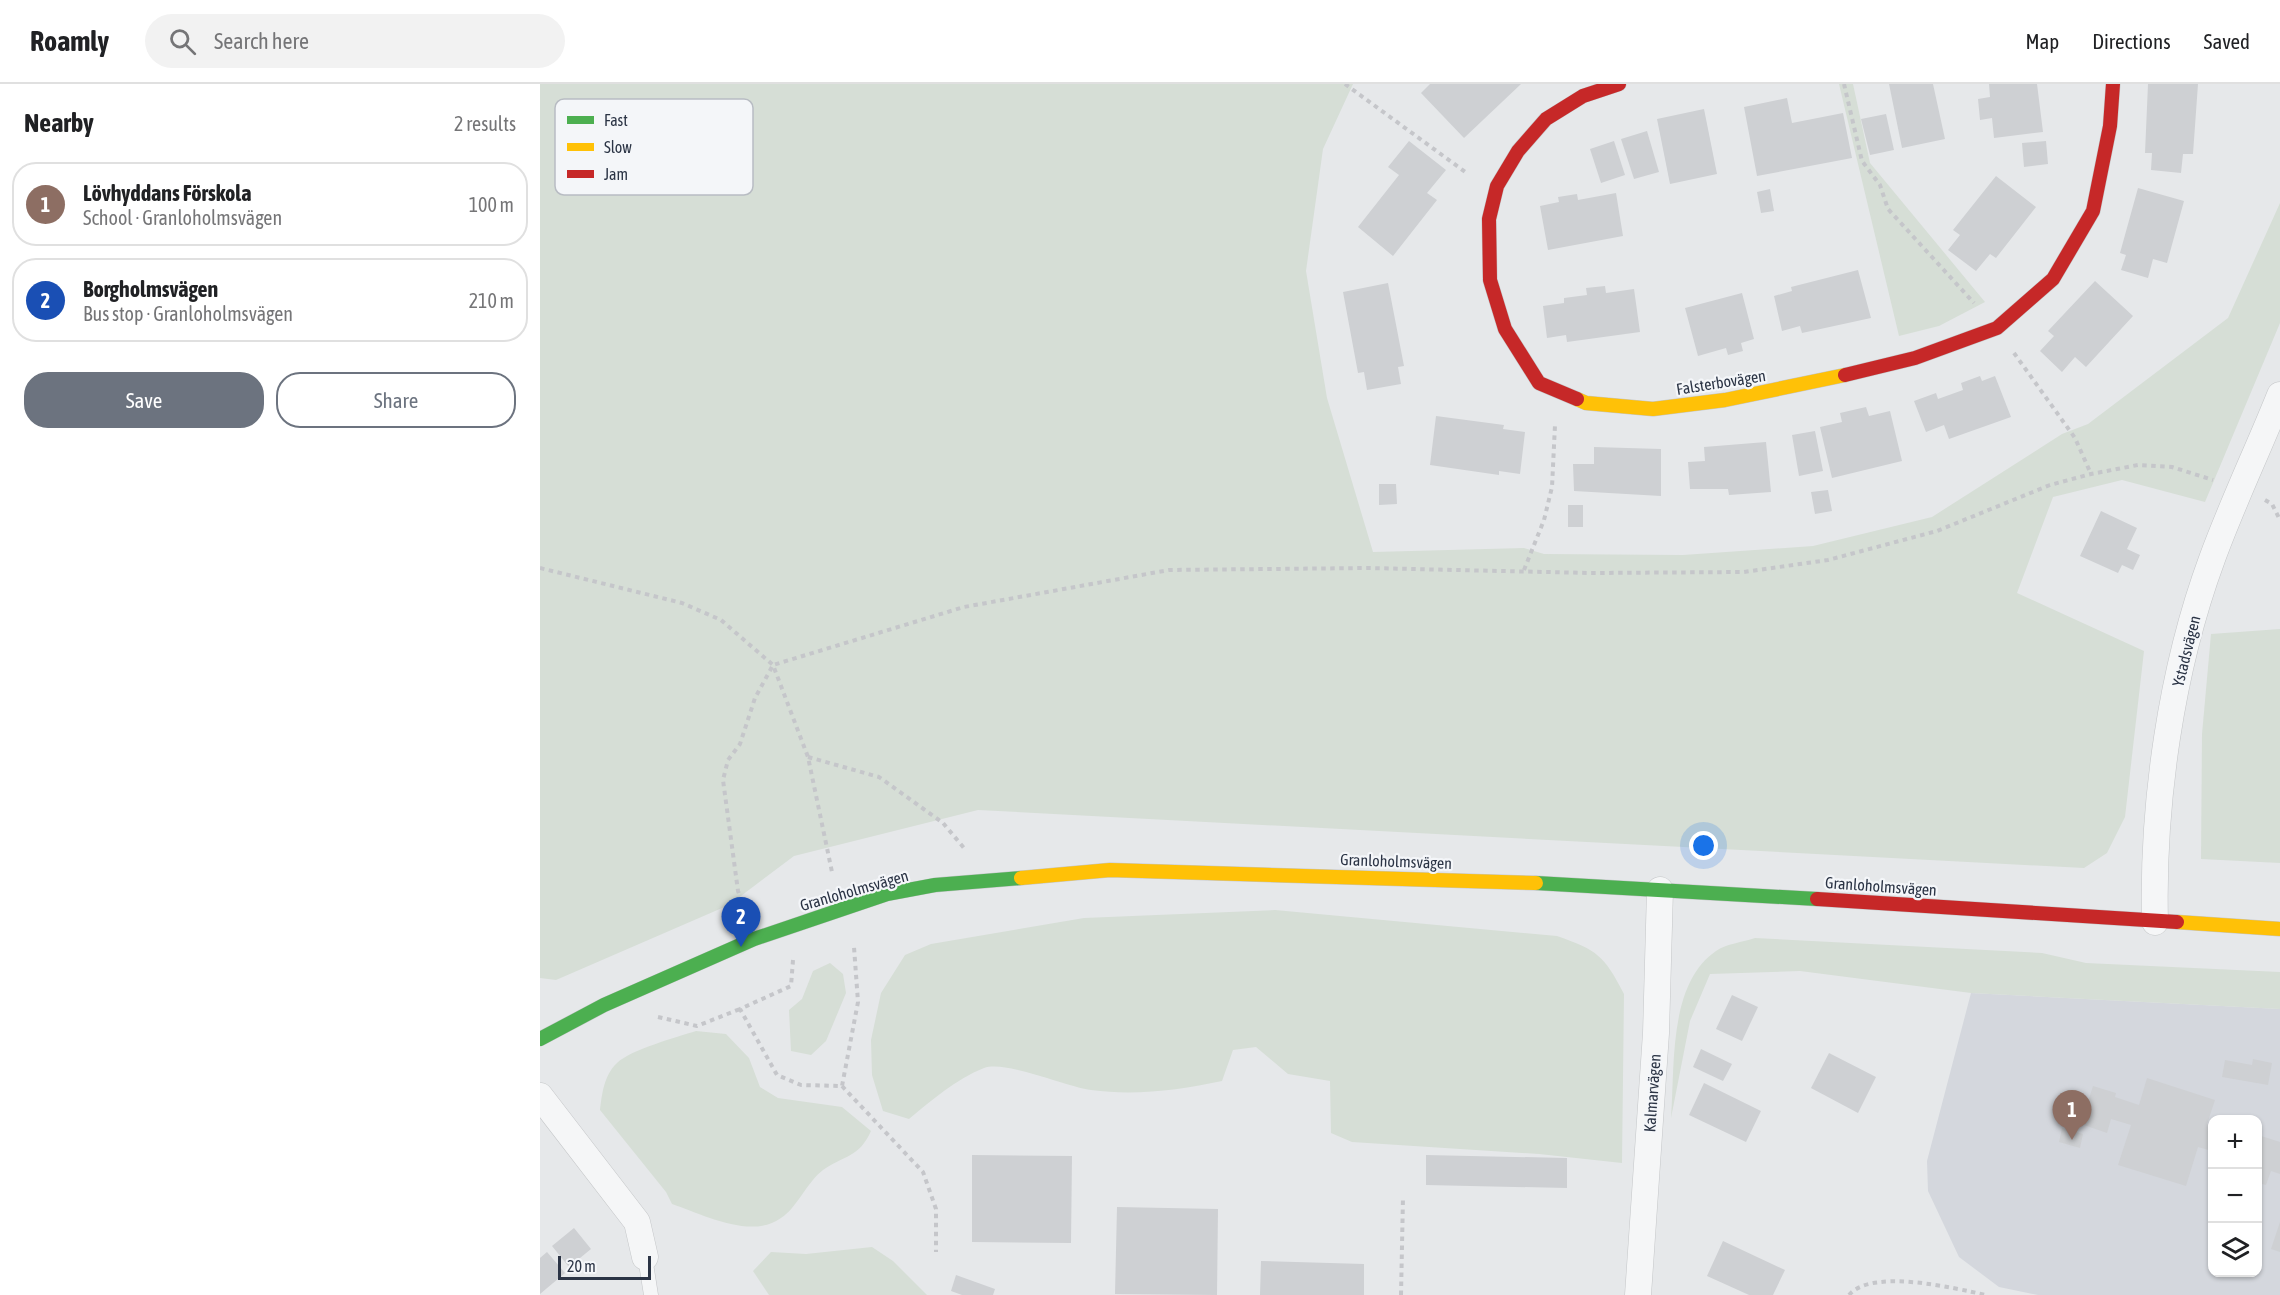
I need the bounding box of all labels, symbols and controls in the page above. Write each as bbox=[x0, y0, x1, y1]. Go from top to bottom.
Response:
search box bbox=[145, 14, 565, 68]
text: Roamly bbox=[30, 25, 109, 57]
icon: search bbox=[166, 25, 199, 58]
text: Search here bbox=[214, 28, 309, 54]
text: Map bbox=[2025, 29, 2059, 53]
text: Directions bbox=[2092, 29, 2171, 53]
text: Saved bbox=[2204, 29, 2250, 53]
legend bbox=[555, 99, 753, 195]
text: Nearby bbox=[24, 108, 94, 138]
text: Fast bbox=[604, 111, 628, 129]
text: 2 results bbox=[454, 112, 516, 135]
text: Slow bbox=[604, 138, 632, 156]
text: Jam bbox=[604, 165, 628, 183]
text: Lövhyddans Förskola bbox=[83, 180, 251, 206]
text: 1 bbox=[41, 193, 50, 216]
text: 100 m bbox=[469, 193, 514, 216]
text: School · Granloholmsvägen bbox=[83, 206, 282, 229]
text: Borgholmsvägen bbox=[83, 276, 218, 302]
text: 2 bbox=[41, 289, 50, 312]
text: 210 m bbox=[469, 289, 514, 312]
text: Bus stop · Granloholmsvägen bbox=[83, 302, 293, 325]
street label: Falsterbovägen bbox=[1675, 366, 1767, 399]
button: Save bbox=[24, 372, 264, 428]
button: Share bbox=[276, 372, 516, 428]
street label: Ystadsvägen bbox=[2168, 614, 2204, 689]
your location bbox=[1689, 831, 1718, 860]
street label: Granloholmsvägen bbox=[1340, 850, 1452, 873]
street label: Granloholmsvägen bbox=[798, 866, 911, 915]
street label: Granloholmsvägen bbox=[1825, 873, 1937, 900]
pin: 2 bbox=[722, 898, 760, 947]
street label: Kalmarvägen bbox=[1640, 1053, 1665, 1133]
pin: 1 bbox=[2052, 1090, 2092, 1140]
map controls bbox=[2208, 1115, 2262, 1277]
button: + bbox=[2208, 1115, 2262, 1169]
button: − bbox=[2208, 1169, 2262, 1223]
button: layers bbox=[2208, 1223, 2262, 1277]
scale bar bbox=[558, 1253, 651, 1280]
text: 20 m bbox=[567, 1257, 596, 1275]

